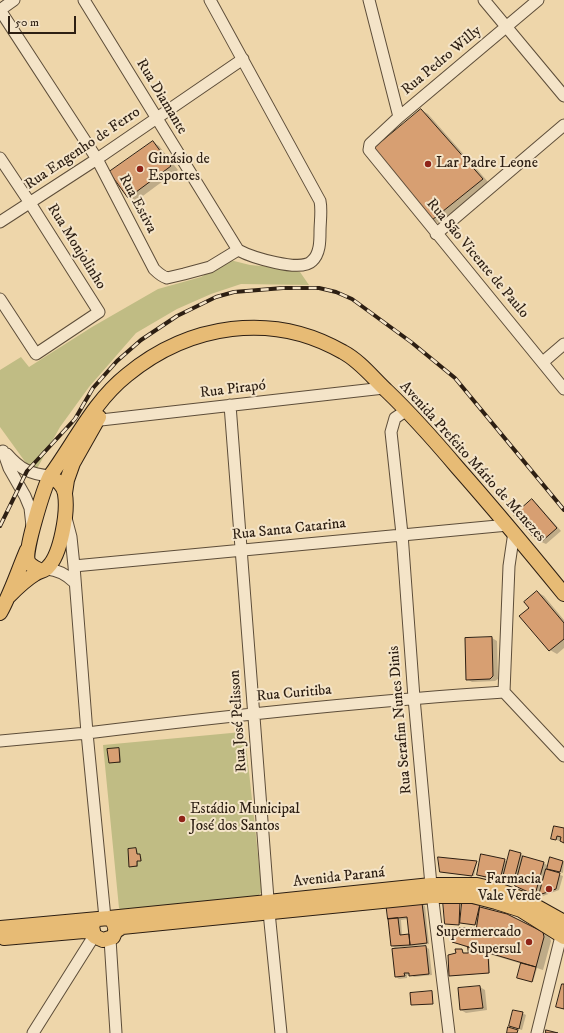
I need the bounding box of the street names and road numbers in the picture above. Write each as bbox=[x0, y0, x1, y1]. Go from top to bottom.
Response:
street label: Rua Pedro Willy bbox=[398, 22, 486, 100]
street label: Rua Diamante bbox=[131, 56, 191, 138]
street label: Rua Engenho de Ferro bbox=[22, 104, 144, 194]
street label: Rua Estiva bbox=[114, 171, 160, 237]
street label: Rua São Vicente de Paulo bbox=[422, 196, 532, 322]
street label: Rua Monjolinho bbox=[43, 201, 109, 293]
street label: Rua Pirapó bbox=[199, 377, 267, 403]
street label: Avenida Prefeito Mário de Menezes bbox=[395, 378, 549, 546]
street label: Rua Santa Catarina bbox=[231, 515, 347, 545]
street label: Rua Serafim Nunes Dinis bbox=[386, 645, 416, 795]
street label: Rua José Pelisson bbox=[226, 669, 252, 773]
street label: Rua Curitiba bbox=[256, 682, 332, 706]
street label: Avenida Paraná bbox=[292, 864, 386, 892]

